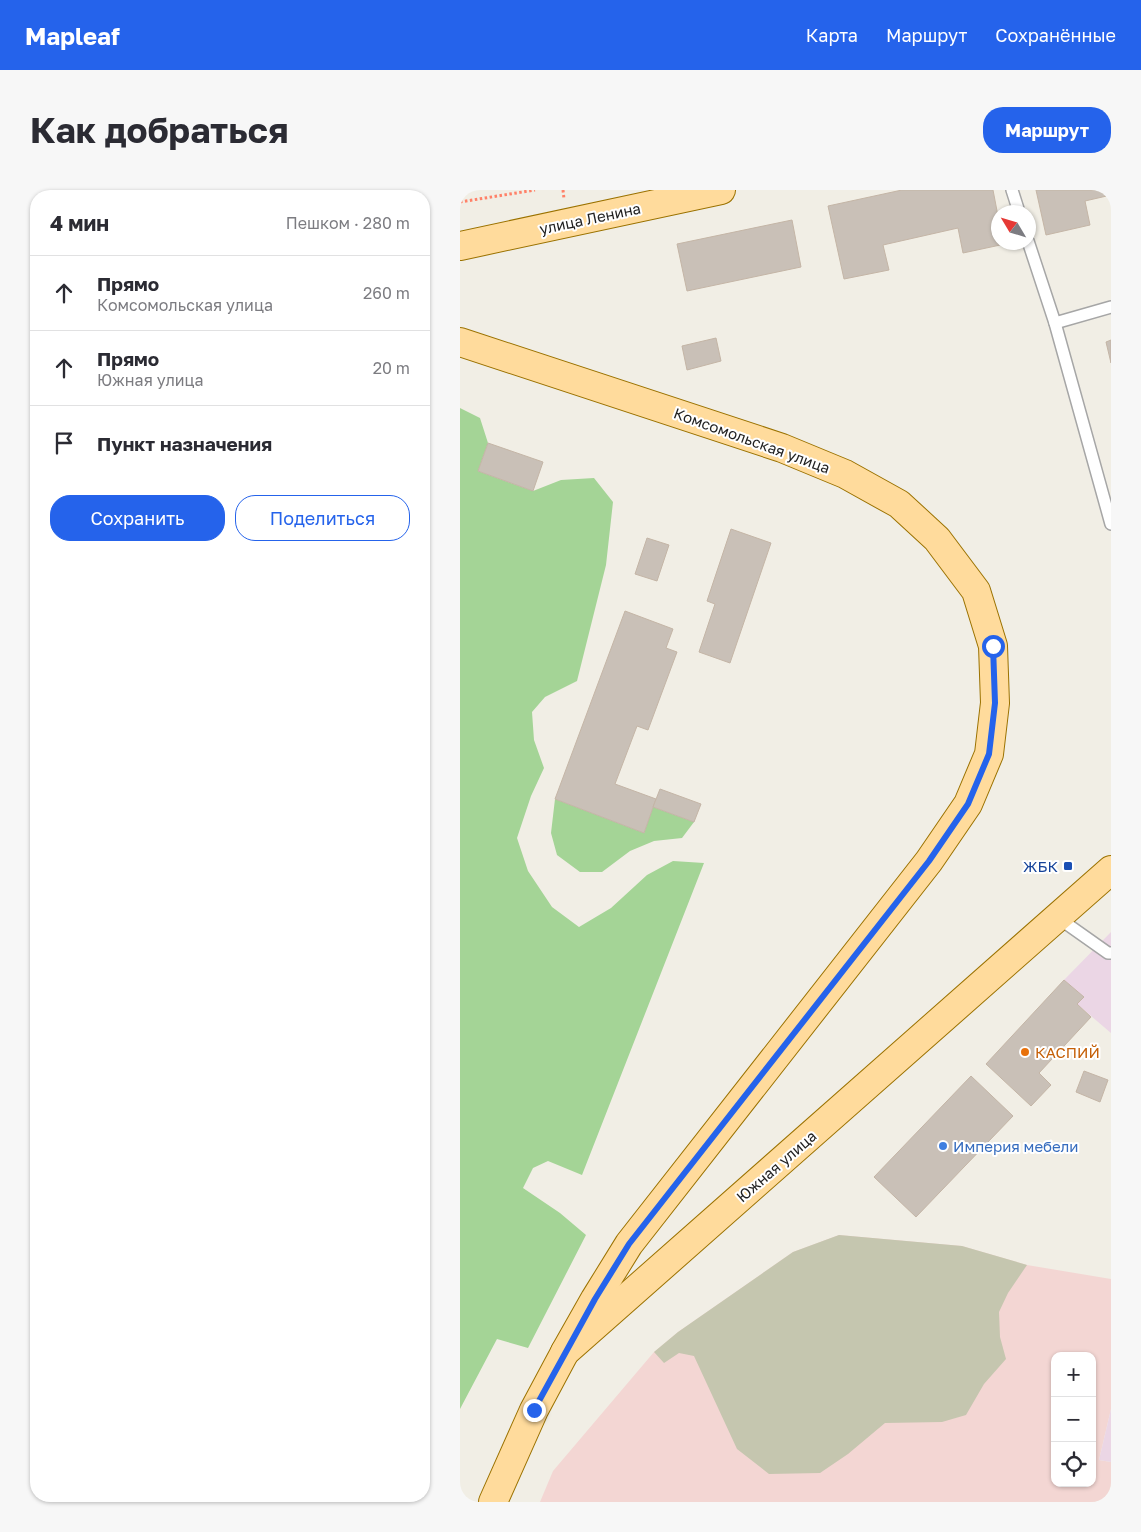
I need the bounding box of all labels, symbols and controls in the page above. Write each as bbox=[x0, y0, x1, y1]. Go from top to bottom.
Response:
text: Mapleaf bbox=[25, 21, 120, 50]
text: Карта bbox=[806, 24, 858, 46]
text: Маршрут bbox=[886, 24, 967, 46]
text: Сохранённые bbox=[995, 24, 1116, 46]
button: Маршрут bbox=[983, 107, 1111, 153]
text: Как добраться bbox=[30, 109, 288, 151]
street label: улица Ленина bbox=[538, 198, 642, 238]
north arrow bbox=[991, 205, 1036, 250]
text: 4 мин bbox=[50, 210, 109, 236]
text: Пешком · 280 m bbox=[286, 213, 410, 233]
text: Прямо bbox=[97, 272, 159, 295]
icon: ahead bbox=[50, 279, 78, 307]
text: 260 m bbox=[363, 283, 410, 303]
text: Комсомольская улица bbox=[97, 295, 273, 315]
text: Прямо bbox=[97, 347, 159, 370]
icon: ahead bbox=[50, 354, 78, 382]
text: 20 m bbox=[373, 358, 410, 378]
text: Южная улица bbox=[97, 370, 204, 390]
street label: Комсомольская улица bbox=[671, 403, 833, 477]
icon: arrive bbox=[50, 429, 78, 457]
text: Пункт назначения bbox=[97, 432, 272, 455]
button: Сохранить bbox=[50, 495, 225, 541]
button: Поделиться bbox=[235, 495, 410, 541]
route start bbox=[982, 635, 1005, 658]
place label: ЖБК bbox=[1023, 857, 1058, 875]
marker: ЖБК bbox=[1062, 860, 1074, 872]
place label: КАСПИЙ bbox=[1035, 1043, 1100, 1061]
marker: КАСПИЙ bbox=[1019, 1046, 1031, 1058]
street label: Южная улица bbox=[732, 1126, 820, 1206]
place label: Империя мебели bbox=[953, 1137, 1078, 1155]
marker: Империя мебели bbox=[937, 1140, 949, 1152]
map controls bbox=[1051, 1352, 1096, 1487]
button: + bbox=[1051, 1352, 1096, 1397]
button: − bbox=[1051, 1397, 1096, 1442]
route end bbox=[523, 1399, 546, 1422]
button: locate bbox=[1051, 1442, 1096, 1487]

